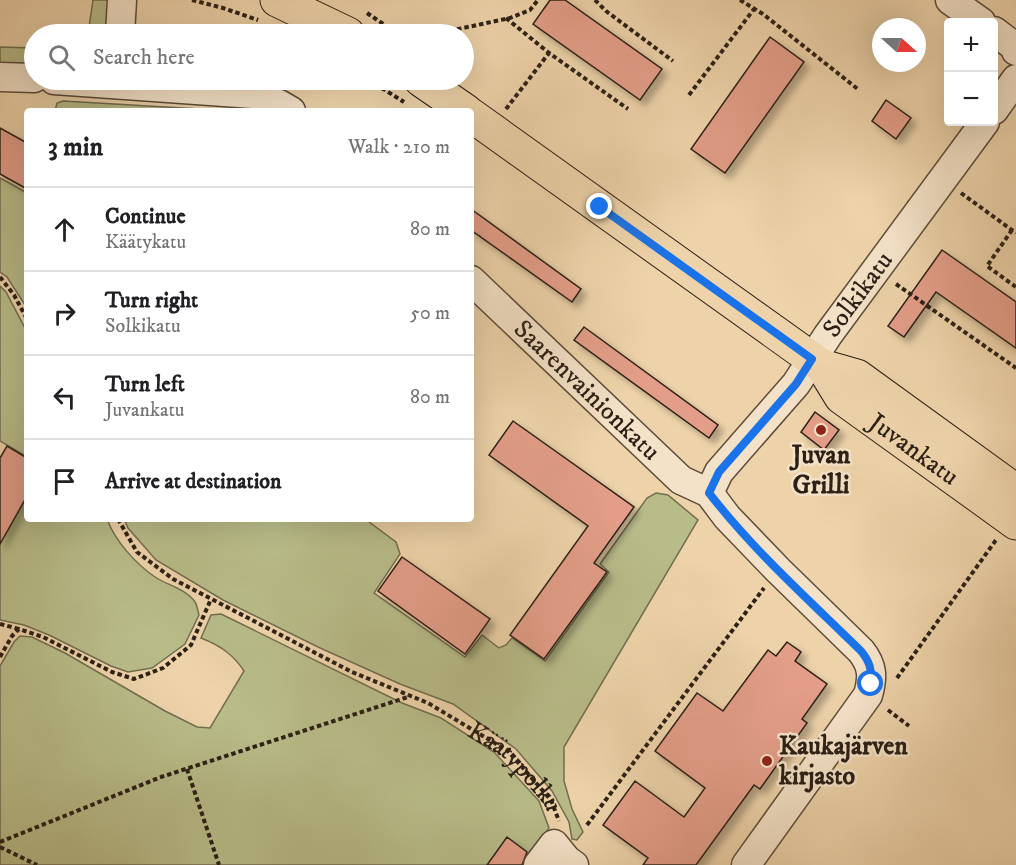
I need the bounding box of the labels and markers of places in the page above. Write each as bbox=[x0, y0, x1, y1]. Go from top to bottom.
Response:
marker: Juvan Grilli bbox=[814, 423, 828, 437]
place label: Juvan Grilli bbox=[789, 439, 851, 502]
place label: Kaukajärven kirjasto bbox=[778, 730, 908, 793]
marker: Kaukajärven kirjasto bbox=[760, 754, 774, 768]

